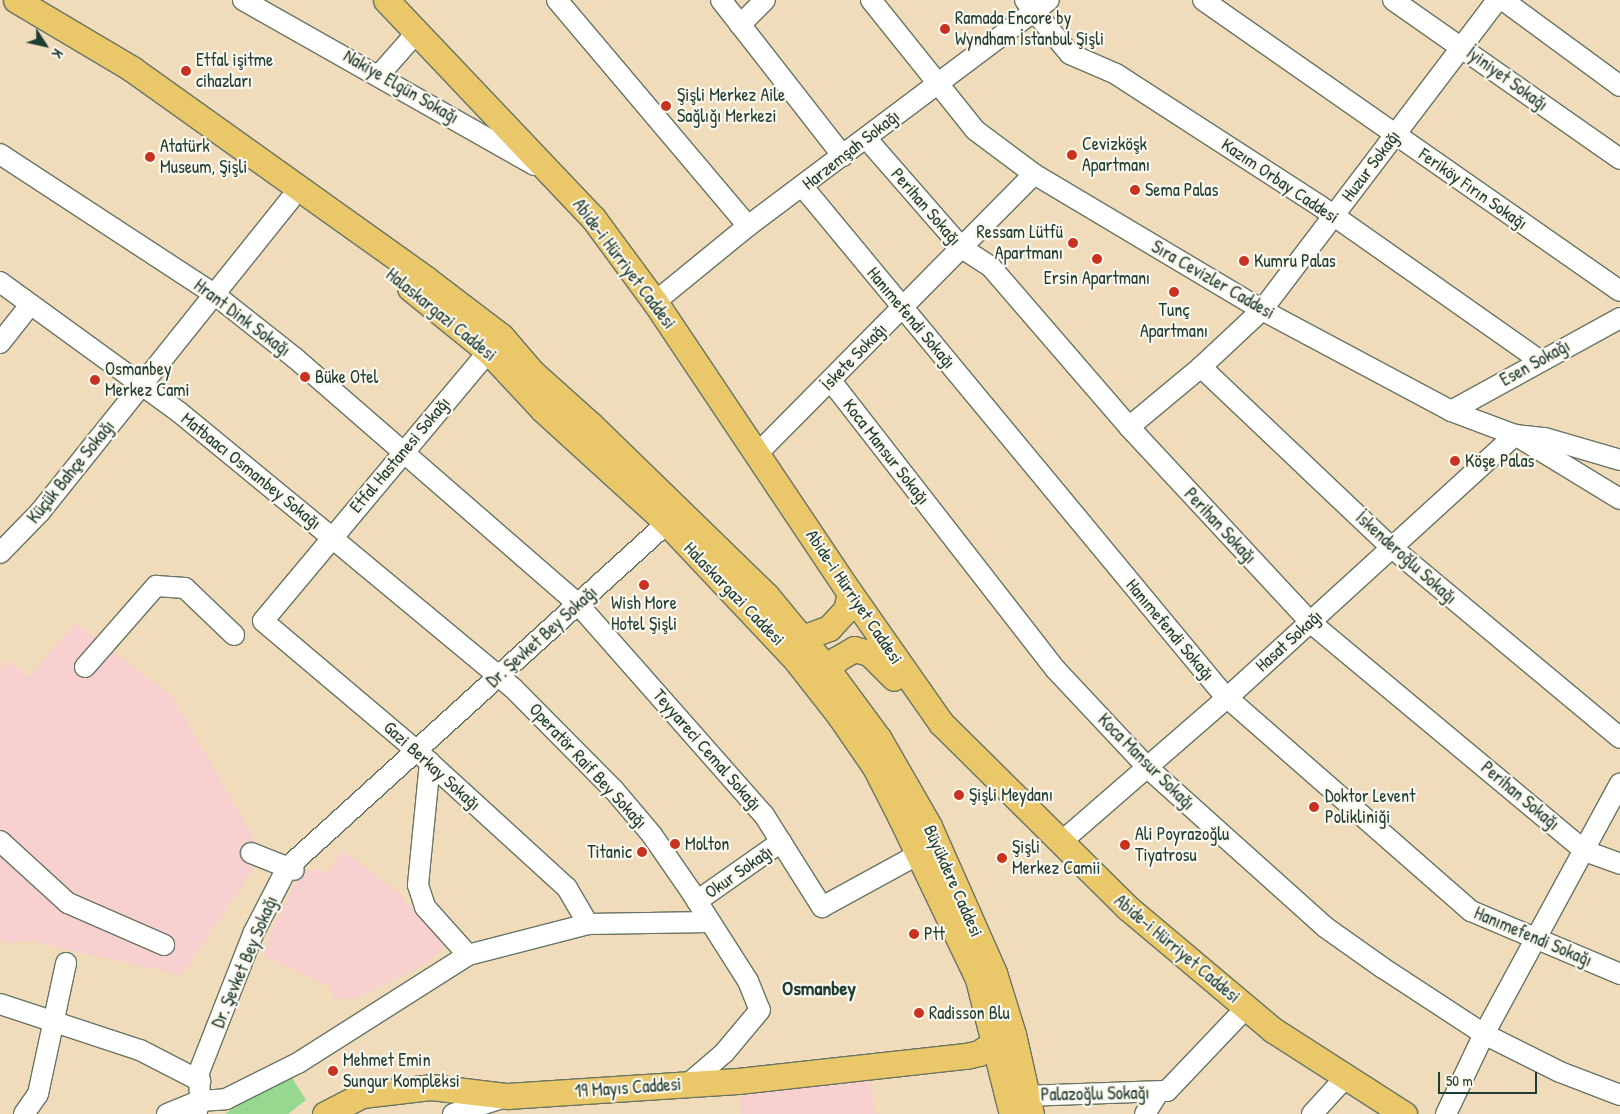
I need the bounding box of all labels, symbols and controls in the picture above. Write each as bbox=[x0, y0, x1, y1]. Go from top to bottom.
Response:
place label: Ramada Encore by Wyndham İstanbul Şişli bbox=[955, 8, 1104, 50]
north arrow bbox=[20, 20, 70, 70]
marker: Ramada Encore by Wyndham İstanbul Şişli bbox=[939, 23, 951, 35]
street label: İyiniyet Sokağı bbox=[1462, 42, 1552, 116]
text: K bbox=[48, 45, 68, 62]
street label: Nakiye Elgün Sokağı bbox=[340, 45, 462, 129]
place label: Etfal işitme cihazları bbox=[196, 50, 273, 92]
marker: Etfal işitme cihazları bbox=[180, 65, 192, 77]
place label: Şişli Merkez Aile Sağlığı Merkezi bbox=[677, 85, 785, 128]
marker: Şişli Merkez Aile Sağlığı Merkezi bbox=[659, 99, 673, 113]
street label: Harzemşah Sokağı bbox=[798, 105, 904, 195]
street label: Huzur Sokağı bbox=[1337, 126, 1405, 206]
place label: Cevizköşk Apartmanı bbox=[1082, 134, 1150, 176]
street label: Kazım Orbay Caddesi bbox=[1217, 134, 1343, 228]
place label: Atatürk Museum, Şişli bbox=[160, 136, 247, 178]
street label: Feriköy Fırın Sokağı bbox=[1415, 144, 1531, 234]
marker: Cevizköşk Apartmanı bbox=[1066, 149, 1078, 161]
marker: Atatürk Museum, Şişli bbox=[144, 151, 156, 163]
street label: Perihan Sokağı bbox=[886, 164, 966, 250]
place label: Sema Palas bbox=[1145, 179, 1218, 201]
marker: Sema Palas bbox=[1129, 184, 1141, 196]
street label: Abide-i Hürriyet Caddesi bbox=[568, 195, 680, 333]
place label: Ressam Lütfü Apartmanı bbox=[977, 222, 1063, 264]
street label: Sıra Cevizler Caddesi bbox=[1148, 236, 1278, 324]
marker: Ressam Lütfü Apartmanı bbox=[1067, 237, 1079, 249]
place label: Kumru Palas bbox=[1254, 250, 1336, 272]
marker: Ersin Apartmanı bbox=[1091, 253, 1103, 265]
marker: Kumru Palas bbox=[1238, 255, 1250, 267]
street label: Hanımefendi Sokağı bbox=[862, 263, 960, 373]
street label: Halaskargazi Caddesi bbox=[381, 264, 501, 366]
place label: Ersin Apartmanı bbox=[1044, 267, 1150, 289]
street label: Hrant Dink Sokağı bbox=[189, 275, 295, 361]
marker: Tunç Apartmanı bbox=[1168, 286, 1180, 298]
place label: Tunç Apartmanı bbox=[1140, 300, 1208, 342]
street label: İskete Sokağı bbox=[817, 319, 891, 395]
street label: Esen Sokağı bbox=[1496, 335, 1574, 391]
place label: Osmanbey Merkez Cami bbox=[105, 359, 189, 402]
place label: Büke Otel bbox=[315, 366, 378, 388]
marker: Büke Otel bbox=[299, 371, 311, 383]
marker: Osmanbey Merkez Cami bbox=[89, 374, 101, 386]
street label: Etfal Hastanesi Sokağı bbox=[345, 393, 455, 517]
street label: Koca Mansur Sokağı bbox=[838, 395, 934, 509]
street label: Matbaacı Osmanbey Sokağı bbox=[177, 408, 325, 534]
street label: Küçük Bahçe Sokağı bbox=[23, 416, 119, 528]
place label: Köşe Palas bbox=[1465, 450, 1534, 472]
marker: Köşe Palas bbox=[1449, 455, 1461, 467]
street label: Perihan Sokağı bbox=[1179, 484, 1261, 568]
street label: İskenderoğlu Sokağı bbox=[1351, 507, 1461, 609]
street label: Abide-i Hürriyet Caddesi bbox=[801, 526, 907, 668]
street label: Halaskargazi Caddesi bbox=[679, 538, 789, 650]
street label: Hanımefendi Sokağı bbox=[1121, 575, 1219, 685]
marker: Wish More Hotel Şişli bbox=[638, 579, 650, 591]
street label: Dr. Şevket Bey Sokağı bbox=[482, 582, 602, 692]
place label: Wish More Hotel Şişli bbox=[611, 593, 677, 636]
street label: Hasat Sokağı bbox=[1251, 606, 1327, 676]
street label: Teyyareci Cemal Sokağı bbox=[648, 685, 766, 815]
street label: Operatör Raif Bey Sokağı bbox=[524, 699, 652, 833]
street label: Koca Mansur Sokağı bbox=[1093, 709, 1199, 815]
street label: Gazi Berkay Sokağı bbox=[379, 717, 485, 815]
street label: Perihan Sokağı bbox=[1476, 757, 1564, 835]
place label: Şişli Meydanı bbox=[969, 784, 1053, 806]
place label: Doktor Levent Polikliniği bbox=[1325, 786, 1415, 829]
marker: Şişli Meydanı bbox=[953, 789, 965, 801]
marker: Doktor Levent Polikliniği bbox=[1307, 800, 1321, 814]
street label: Büyükdere Caddesi bbox=[919, 822, 987, 940]
place label: Ali Poyrazoğlu Tiyatrosu bbox=[1135, 824, 1229, 866]
place label: Molton bbox=[685, 833, 729, 855]
place label: Şişli Merkez Camii bbox=[1012, 837, 1101, 880]
marker: Molton bbox=[669, 838, 681, 850]
marker: Ali Poyrazoğlu Tiyatrosu bbox=[1119, 839, 1131, 851]
place label: Titanic bbox=[587, 841, 632, 863]
street label: Okur Sokağı bbox=[701, 841, 777, 903]
marker: Titanic bbox=[636, 846, 648, 858]
marker: Şişli Merkez Camii bbox=[996, 852, 1008, 864]
street label: Abide-i Hürriyet Caddesi bbox=[1110, 890, 1244, 1008]
street label: Dr. Şevket Bey Sokağı bbox=[207, 893, 283, 1031]
street label: Hanımefendi Sokağı bbox=[1471, 902, 1595, 972]
place label: Ptt bbox=[924, 923, 945, 945]
marker: Ptt bbox=[908, 928, 920, 940]
district label: Osmanbey bbox=[782, 975, 856, 999]
place label: Radisson Blu bbox=[929, 1002, 1010, 1024]
marker: Radisson Blu bbox=[913, 1007, 925, 1019]
place label: Mehmet Emin Sungur Kompleksi bbox=[343, 1050, 460, 1092]
scale bar bbox=[1440, 1062, 1539, 1094]
marker: Mehmet Emin Sungur Kompleksi bbox=[327, 1065, 339, 1077]
text: 50 m bbox=[1446, 1070, 1473, 1091]
street label: 19 Mayıs Caddesi bbox=[574, 1073, 682, 1103]
street label: Palazoğlu Sokağı bbox=[1040, 1082, 1150, 1106]

